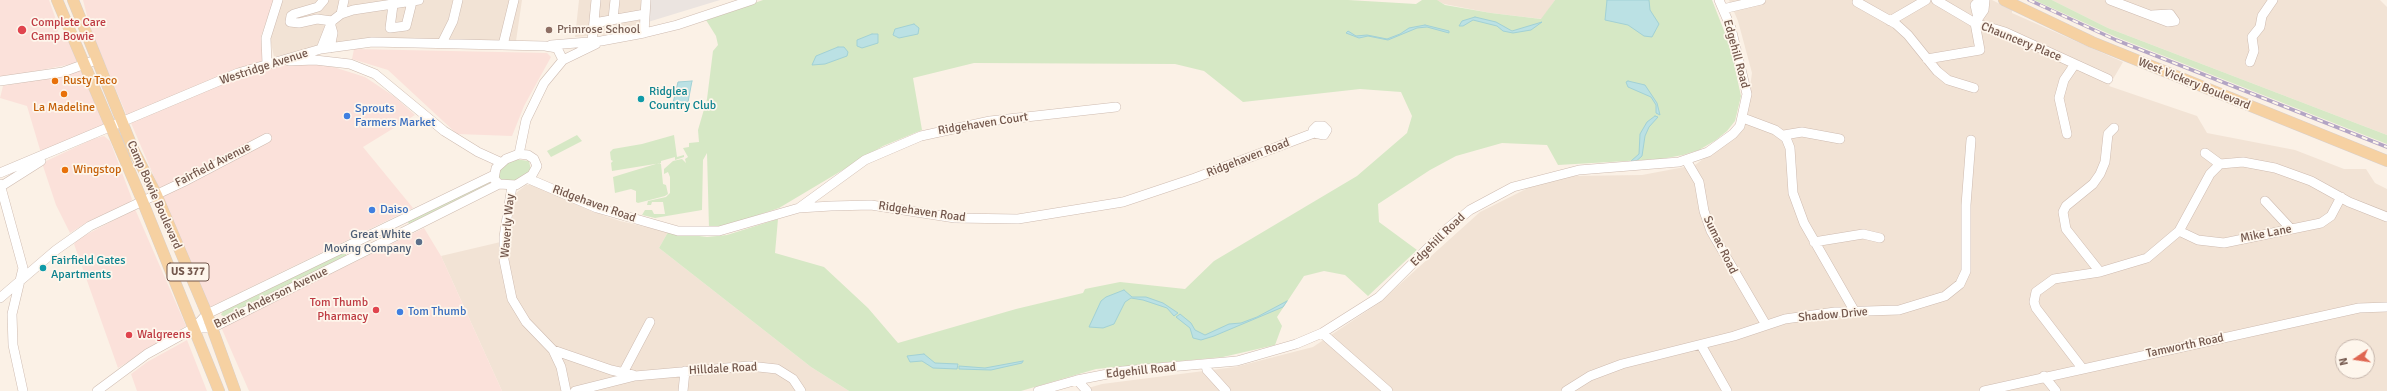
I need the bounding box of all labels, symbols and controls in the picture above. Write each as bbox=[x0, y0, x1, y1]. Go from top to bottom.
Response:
place label: Complete Care Camp Bowie bbox=[31, 16, 106, 44]
street label: Edgehill Road bbox=[1720, 18, 1752, 90]
street label: Chauncery Place bbox=[1979, 19, 2063, 65]
place label: Primrose School bbox=[557, 23, 640, 37]
marker: Complete Care Camp Bowie bbox=[16, 24, 28, 36]
marker: Primrose School bbox=[544, 25, 554, 35]
street label: Westridge Avenue bbox=[218, 46, 310, 88]
street label: West Vickery Boulevard bbox=[2136, 55, 2252, 113]
place label: Rusty Taco bbox=[63, 74, 117, 88]
marker: Rusty Taco bbox=[50, 76, 60, 86]
place label: Ridglea Country Club bbox=[649, 85, 716, 113]
marker: La Madeline bbox=[59, 89, 69, 99]
marker: Ridglea Country Club bbox=[636, 94, 646, 104]
place label: La Madeline bbox=[33, 101, 95, 115]
place label: Sprouts Farmers Market bbox=[355, 102, 435, 130]
street label: Ridgehaven Court bbox=[937, 110, 1029, 138]
marker: Sprouts Farmers Market bbox=[342, 111, 352, 121]
street label: Ridgehaven Road bbox=[1204, 136, 1292, 180]
street label: Camp Bowie Boulevard bbox=[124, 138, 184, 252]
street label: Fairfield Avenue bbox=[173, 140, 253, 190]
place label: Wingstop bbox=[73, 163, 121, 177]
marker: Wingstop bbox=[60, 165, 70, 175]
street label: Ridgehaven Road bbox=[550, 182, 638, 226]
street label: Waverly Way bbox=[498, 193, 518, 259]
street label: Ridgehaven Road bbox=[878, 199, 966, 225]
place label: Daiso bbox=[380, 203, 409, 217]
marker: Daiso bbox=[367, 205, 377, 215]
street label: Edgehill Road bbox=[1408, 210, 1468, 270]
street label: Sumac Road bbox=[1700, 214, 1740, 276]
street label: Mike Lane bbox=[2239, 222, 2293, 246]
place label: Great White Moving Company bbox=[324, 228, 411, 256]
marker: Great White Moving Company bbox=[414, 237, 424, 247]
place label: Fairfield Gates Apartments bbox=[51, 254, 125, 282]
marker: Fairfield Gates Apartments bbox=[38, 263, 48, 273]
road number: US 377 bbox=[167, 263, 209, 281]
street label: Bernie Anderson Avenue bbox=[212, 264, 330, 332]
place label: Tom Thumb Pharmacy bbox=[310, 296, 368, 324]
marker: Tom Thumb Pharmacy bbox=[371, 305, 381, 315]
place label: Tom Thumb bbox=[408, 305, 466, 319]
street label: Shadow Drive bbox=[1798, 305, 1868, 325]
marker: Tom Thumb bbox=[395, 307, 405, 317]
place label: Walgreens bbox=[137, 328, 191, 342]
marker: Walgreens bbox=[124, 330, 134, 340]
street label: Tamworth Road bbox=[2145, 331, 2225, 361]
north arrow bbox=[2335, 339, 2375, 379]
text: N bbox=[2337, 356, 2351, 367]
street label: Hilldale Road bbox=[688, 360, 758, 378]
street label: Edgehill Road bbox=[1105, 360, 1177, 382]

